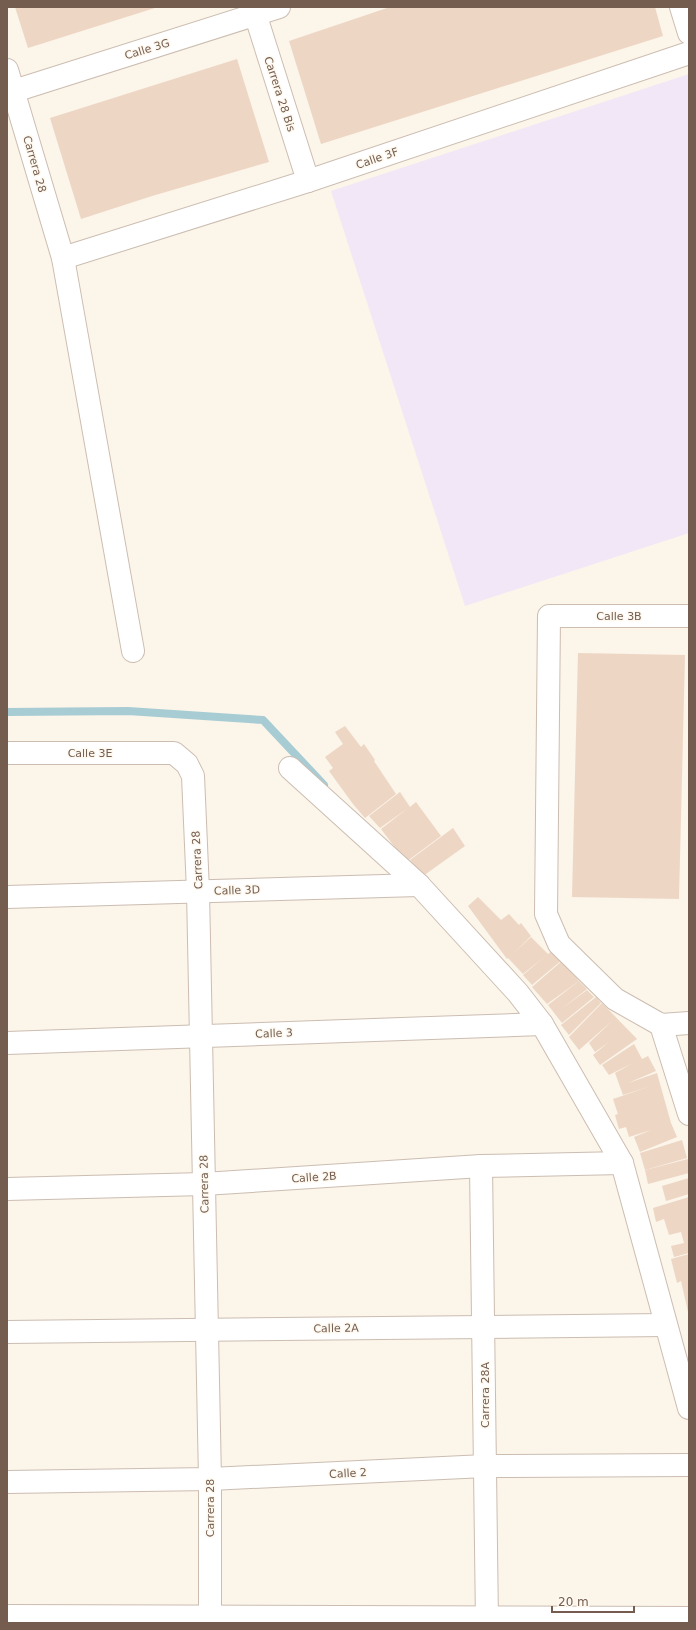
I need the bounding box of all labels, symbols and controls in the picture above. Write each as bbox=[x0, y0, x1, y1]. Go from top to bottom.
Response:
street label: Calle 3G bbox=[123, 36, 171, 62]
street label: Carrera 28 Bis bbox=[261, 55, 298, 134]
street label: Carrera 28 bbox=[20, 134, 49, 194]
street label: Calle 3F bbox=[354, 145, 400, 172]
street label: Calle 3B bbox=[596, 610, 642, 623]
street label: Calle 3E bbox=[68, 747, 112, 760]
street label: Carrera 28 bbox=[189, 830, 206, 890]
street label: Calle 3D bbox=[214, 883, 260, 898]
street label: Calle 3 bbox=[255, 1026, 293, 1041]
street label: Carrera 28 bbox=[197, 1155, 212, 1213]
street label: Calle 2B bbox=[291, 1169, 337, 1186]
street label: Calle 2A bbox=[313, 1322, 359, 1335]
street label: Carrera 28A bbox=[479, 1361, 492, 1428]
street label: Calle 2 bbox=[329, 1466, 367, 1481]
street label: Carrera 28 bbox=[204, 1479, 217, 1537]
scale bar bbox=[552, 1588, 634, 1614]
text: 20 m bbox=[558, 1595, 589, 1609]

